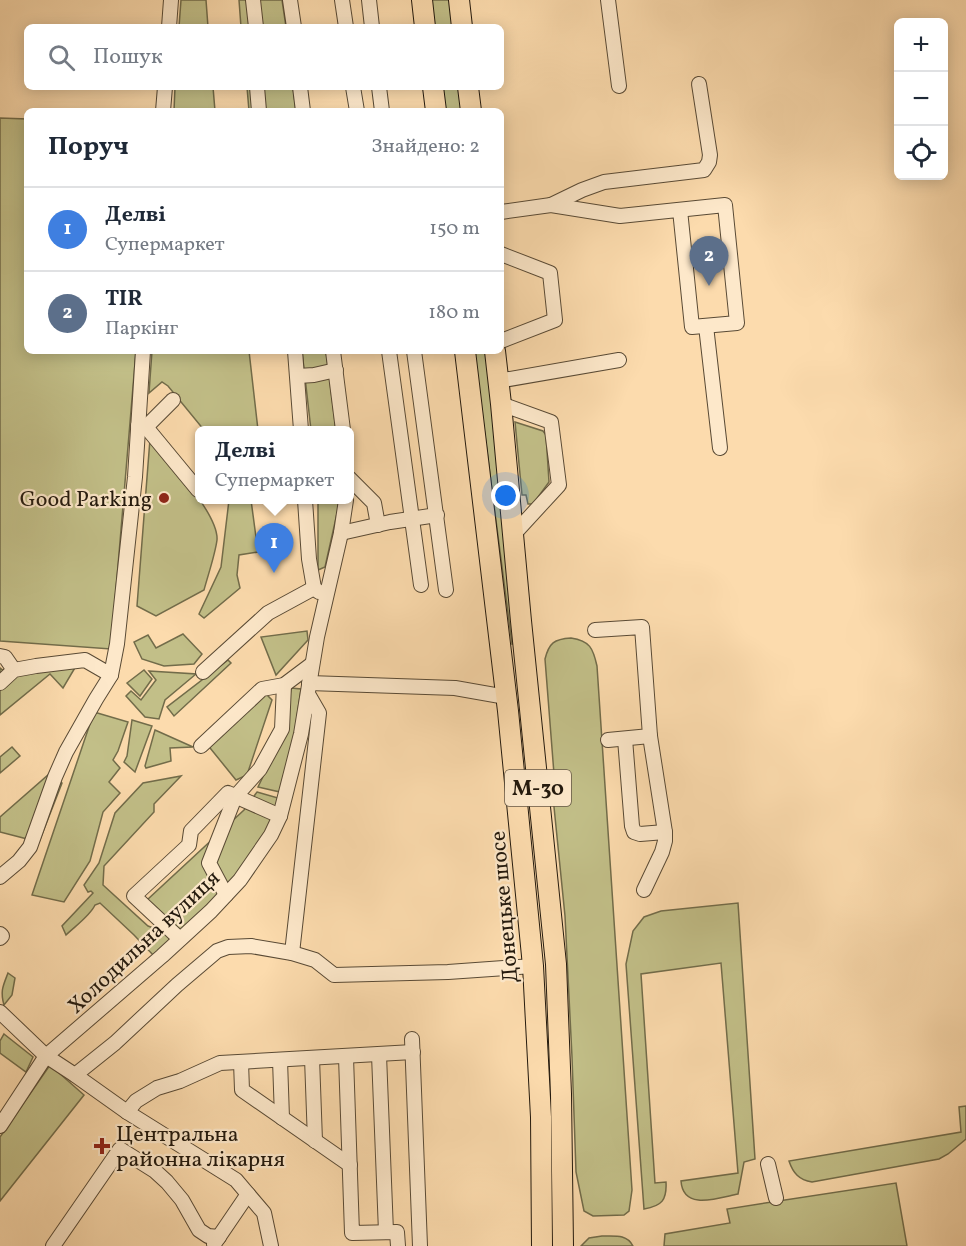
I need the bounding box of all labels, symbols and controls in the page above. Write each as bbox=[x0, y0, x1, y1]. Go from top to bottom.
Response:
map controls bbox=[894, 18, 948, 180]
button: + bbox=[894, 18, 948, 72]
search box bbox=[24, 24, 504, 90]
icon: search bbox=[45, 41, 78, 74]
text: Пошук bbox=[93, 42, 163, 73]
button: − bbox=[894, 72, 948, 126]
button: locate bbox=[894, 126, 948, 180]
text: Поруч bbox=[48, 129, 129, 165]
text: Знайдено: 2 bbox=[371, 133, 480, 161]
text: Делві bbox=[105, 200, 166, 231]
text: 1 bbox=[63, 215, 72, 243]
text: 150 m bbox=[429, 215, 480, 243]
text: Супермаркет bbox=[105, 231, 225, 259]
pin: 2 bbox=[690, 236, 728, 286]
text: TIR bbox=[105, 284, 143, 315]
text: 2 bbox=[62, 299, 73, 327]
text: 180 m bbox=[428, 299, 480, 327]
text: Паркінг bbox=[105, 315, 178, 343]
popup bbox=[195, 426, 354, 504]
text: Делві bbox=[215, 436, 276, 467]
text: Супермаркет bbox=[215, 467, 334, 495]
your location bbox=[491, 481, 520, 510]
place label: Good Parking bbox=[20, 485, 152, 516]
marker: Good Parking bbox=[157, 491, 171, 505]
pin: 1 bbox=[254, 524, 294, 573]
road number: М-30 bbox=[505, 770, 571, 806]
street label: Донецьке шосе bbox=[483, 830, 528, 984]
street label: Холодильна вулиця bbox=[62, 864, 228, 1022]
place label: Центральна районна лікарня bbox=[116, 1120, 285, 1176]
marker: Центральна районна лікарня bbox=[93, 1137, 111, 1155]

